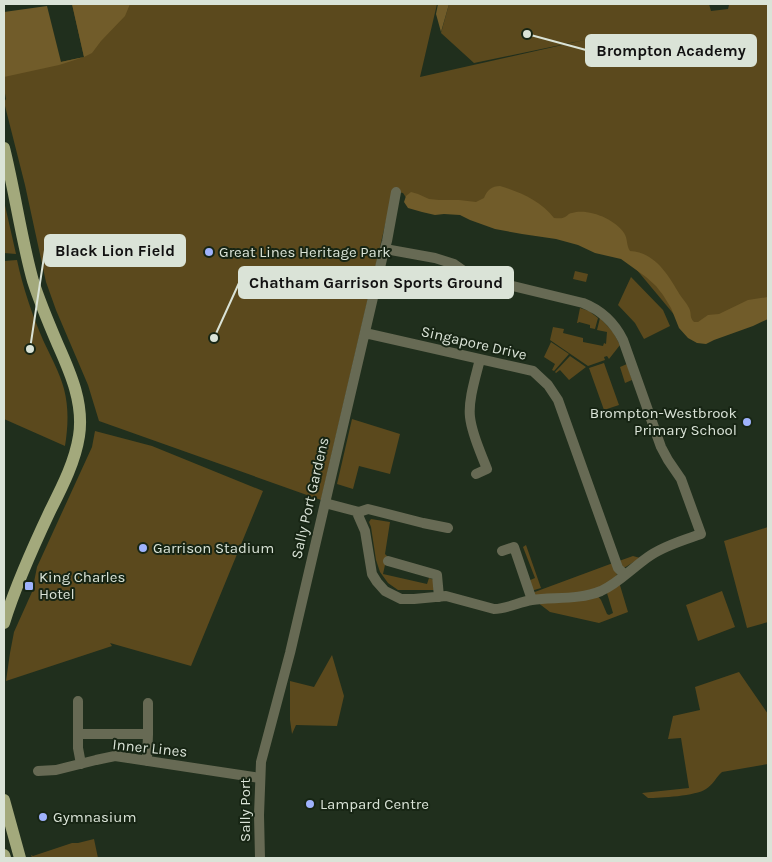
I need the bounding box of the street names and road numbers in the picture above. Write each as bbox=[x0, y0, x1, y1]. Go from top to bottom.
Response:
street label: Singapore Drive bbox=[419, 322, 529, 364]
street label: Sally Port Gardens bbox=[287, 435, 333, 561]
street label: Inner Lines bbox=[112, 735, 188, 761]
street label: Sally Port bbox=[236, 778, 254, 842]

